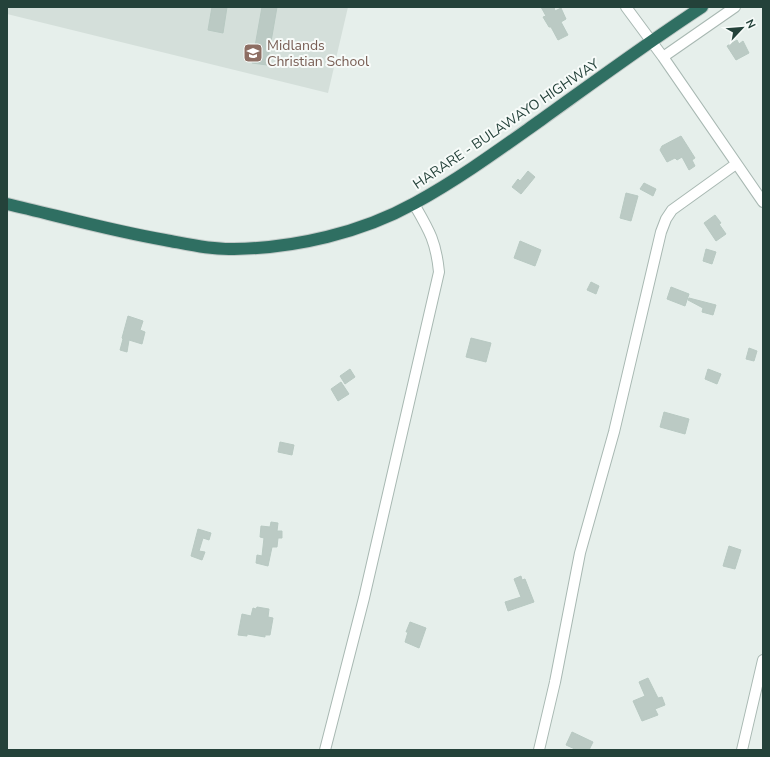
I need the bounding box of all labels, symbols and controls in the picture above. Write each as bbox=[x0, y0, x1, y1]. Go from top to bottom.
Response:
north arrow bbox=[722, 8, 762, 48]
text: N bbox=[742, 17, 759, 31]
place label: Midlands Christian School bbox=[267, 36, 370, 71]
school or university icon: Midlands Christian School bbox=[242, 42, 264, 64]
street label: HARARE - BULAWAYO HIGHWAY bbox=[409, 54, 603, 194]

